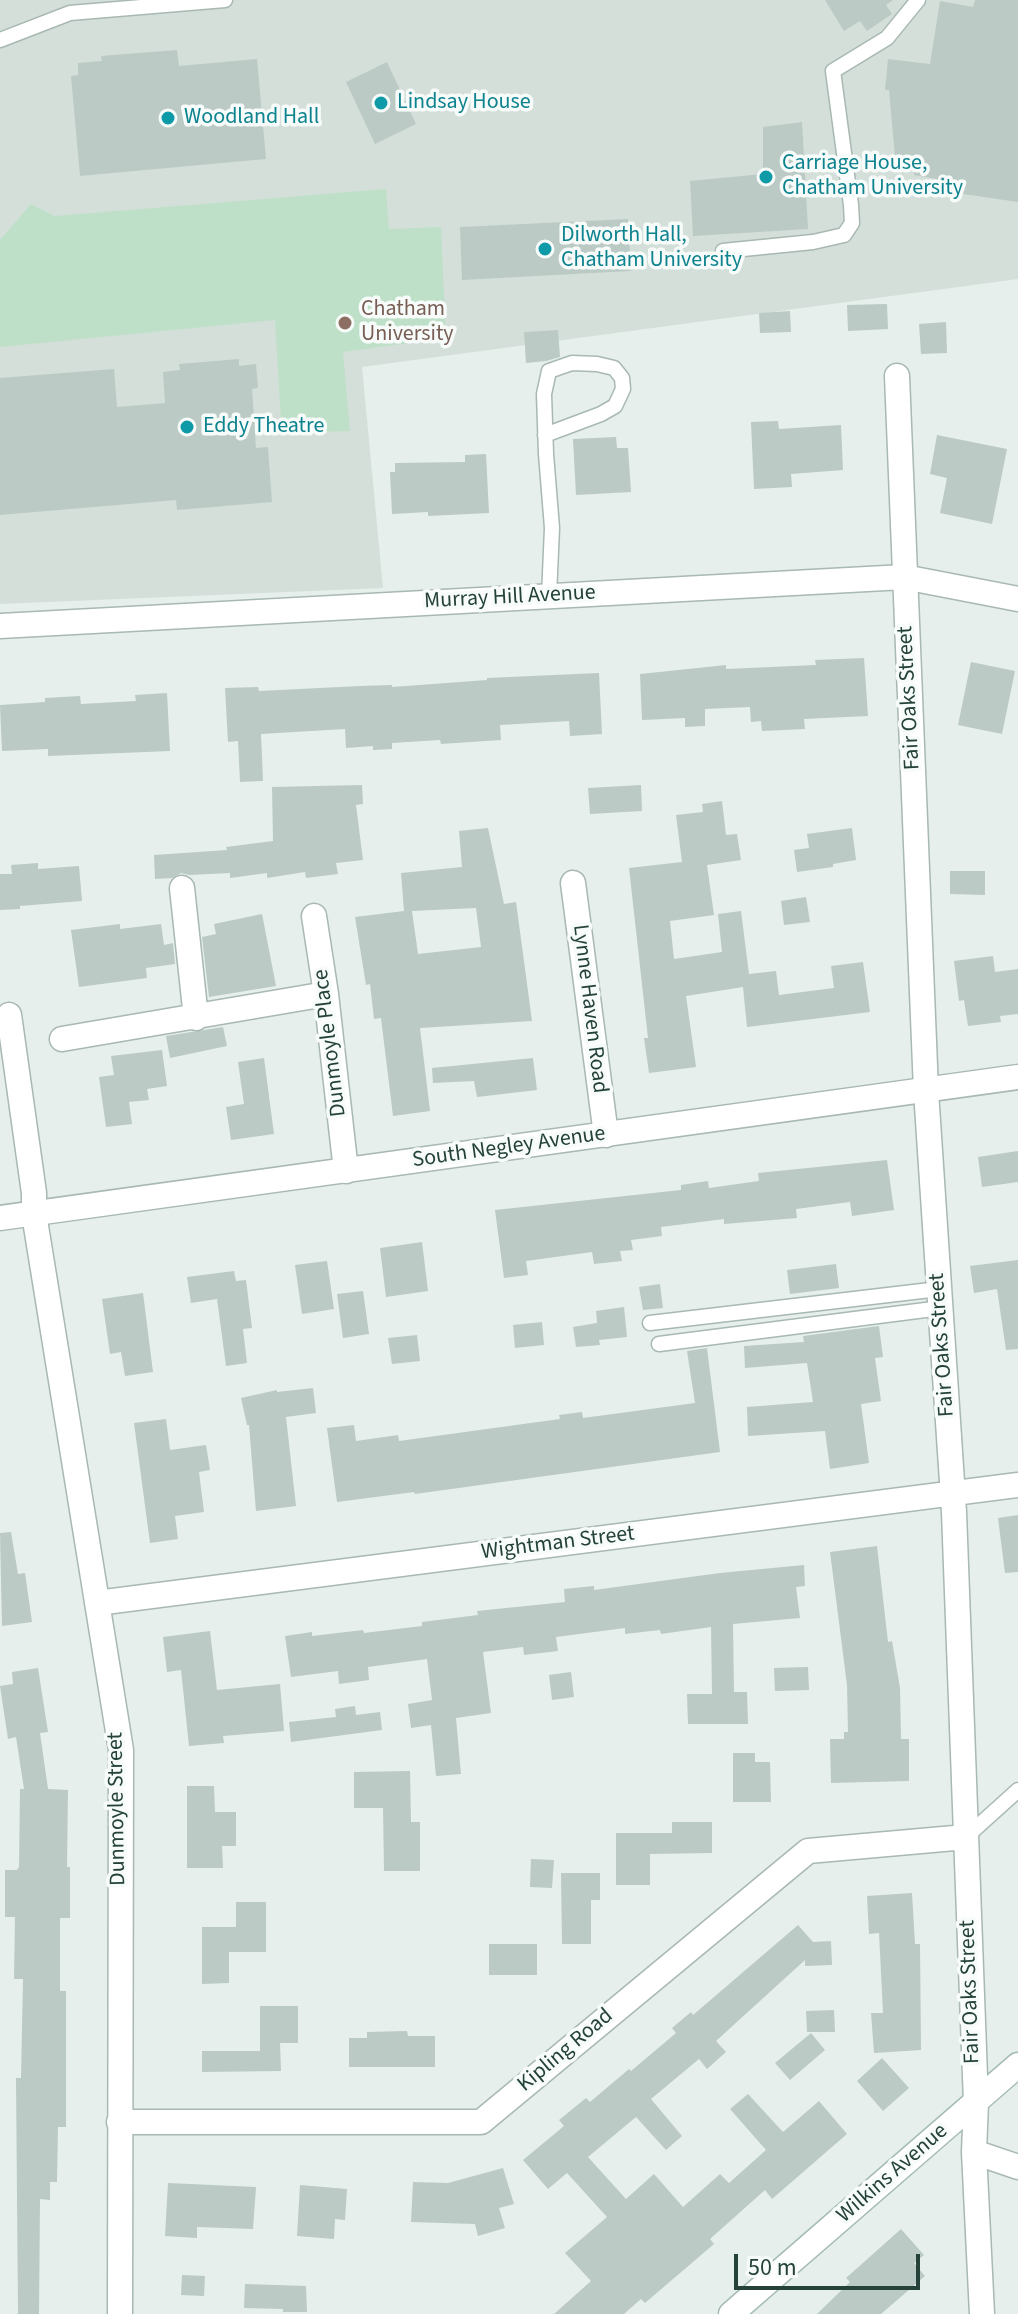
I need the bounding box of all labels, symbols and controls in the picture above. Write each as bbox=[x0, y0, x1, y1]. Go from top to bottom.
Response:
place label: Lindsay House bbox=[397, 90, 531, 116]
marker: Lindsay House bbox=[372, 94, 390, 112]
place label: Woodland Hall bbox=[184, 105, 319, 131]
marker: Woodland Hall bbox=[159, 109, 177, 127]
place label: Carriage House, Chatham University bbox=[782, 151, 963, 202]
marker: Carriage House, Chatham University bbox=[757, 168, 775, 186]
place label: Dilworth Hall, Chatham University bbox=[561, 223, 742, 274]
marker: Dilworth Hall, Chatham University bbox=[536, 240, 554, 258]
place label: Chatham University bbox=[361, 297, 454, 348]
marker: Chatham University bbox=[336, 314, 354, 332]
place label: Eddy Theatre bbox=[203, 414, 324, 440]
marker: Eddy Theatre bbox=[178, 418, 196, 436]
street label: Murray Hill Avenue bbox=[424, 580, 596, 616]
street label: Fair Oaks Street bbox=[893, 625, 927, 771]
street label: Lynne Haven Road bbox=[566, 923, 612, 1095]
street label: Dunmoyle Place bbox=[309, 968, 353, 1118]
street label: South Negley Avenue bbox=[411, 1121, 607, 1175]
street label: Fair Oaks Street bbox=[925, 1272, 961, 1418]
street label: Wightman Street bbox=[480, 1522, 636, 1566]
street label: Dunmoyle Street bbox=[103, 1732, 133, 1886]
street label: Fair Oaks Street bbox=[955, 1920, 987, 2064]
street label: Kipling Road bbox=[513, 2004, 619, 2098]
street label: Wilkins Avenue bbox=[832, 2119, 954, 2229]
scale bar bbox=[738, 2238, 924, 2288]
text: 50 m bbox=[748, 2250, 797, 2285]

